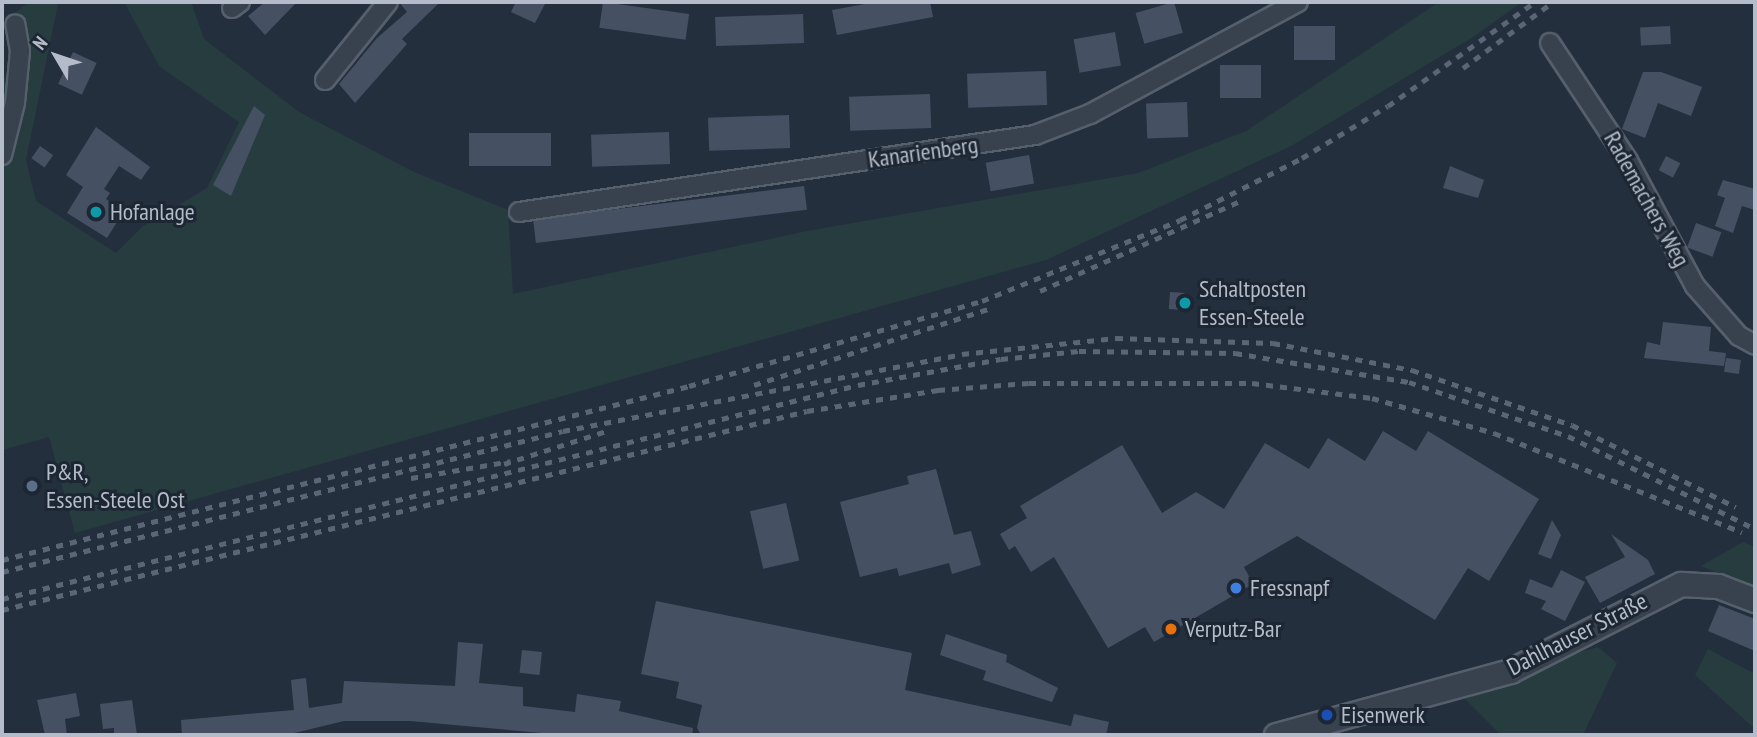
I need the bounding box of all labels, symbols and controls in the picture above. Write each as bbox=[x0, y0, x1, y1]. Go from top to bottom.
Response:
north arrow bbox=[21, 21, 91, 91]
text: N bbox=[27, 31, 52, 54]
street label: Rademachers Weg bbox=[1598, 126, 1696, 272]
street label: Kanarienberg bbox=[866, 130, 980, 174]
place label: Hofanlage bbox=[110, 198, 195, 226]
marker: Hofanlage bbox=[88, 204, 104, 220]
place label: Schaltposten Essen-Steele bbox=[1199, 275, 1306, 331]
marker: Schaltposten Essen-Steele bbox=[1177, 295, 1193, 311]
place label: P&R, Essen-Steele Ost bbox=[46, 458, 185, 514]
marker: P&R, Essen-Steele Ost bbox=[24, 478, 40, 494]
place label: Fressnapf bbox=[1250, 574, 1329, 602]
marker: Fressnapf bbox=[1228, 580, 1244, 596]
street label: Dahlhauser Straße bbox=[1502, 586, 1652, 682]
place label: Verputz-Bar bbox=[1185, 615, 1281, 643]
marker: Verputz-Bar bbox=[1163, 621, 1179, 637]
place label: Eisenwerk bbox=[1341, 701, 1425, 729]
marker: Eisenwerk bbox=[1319, 707, 1335, 723]

